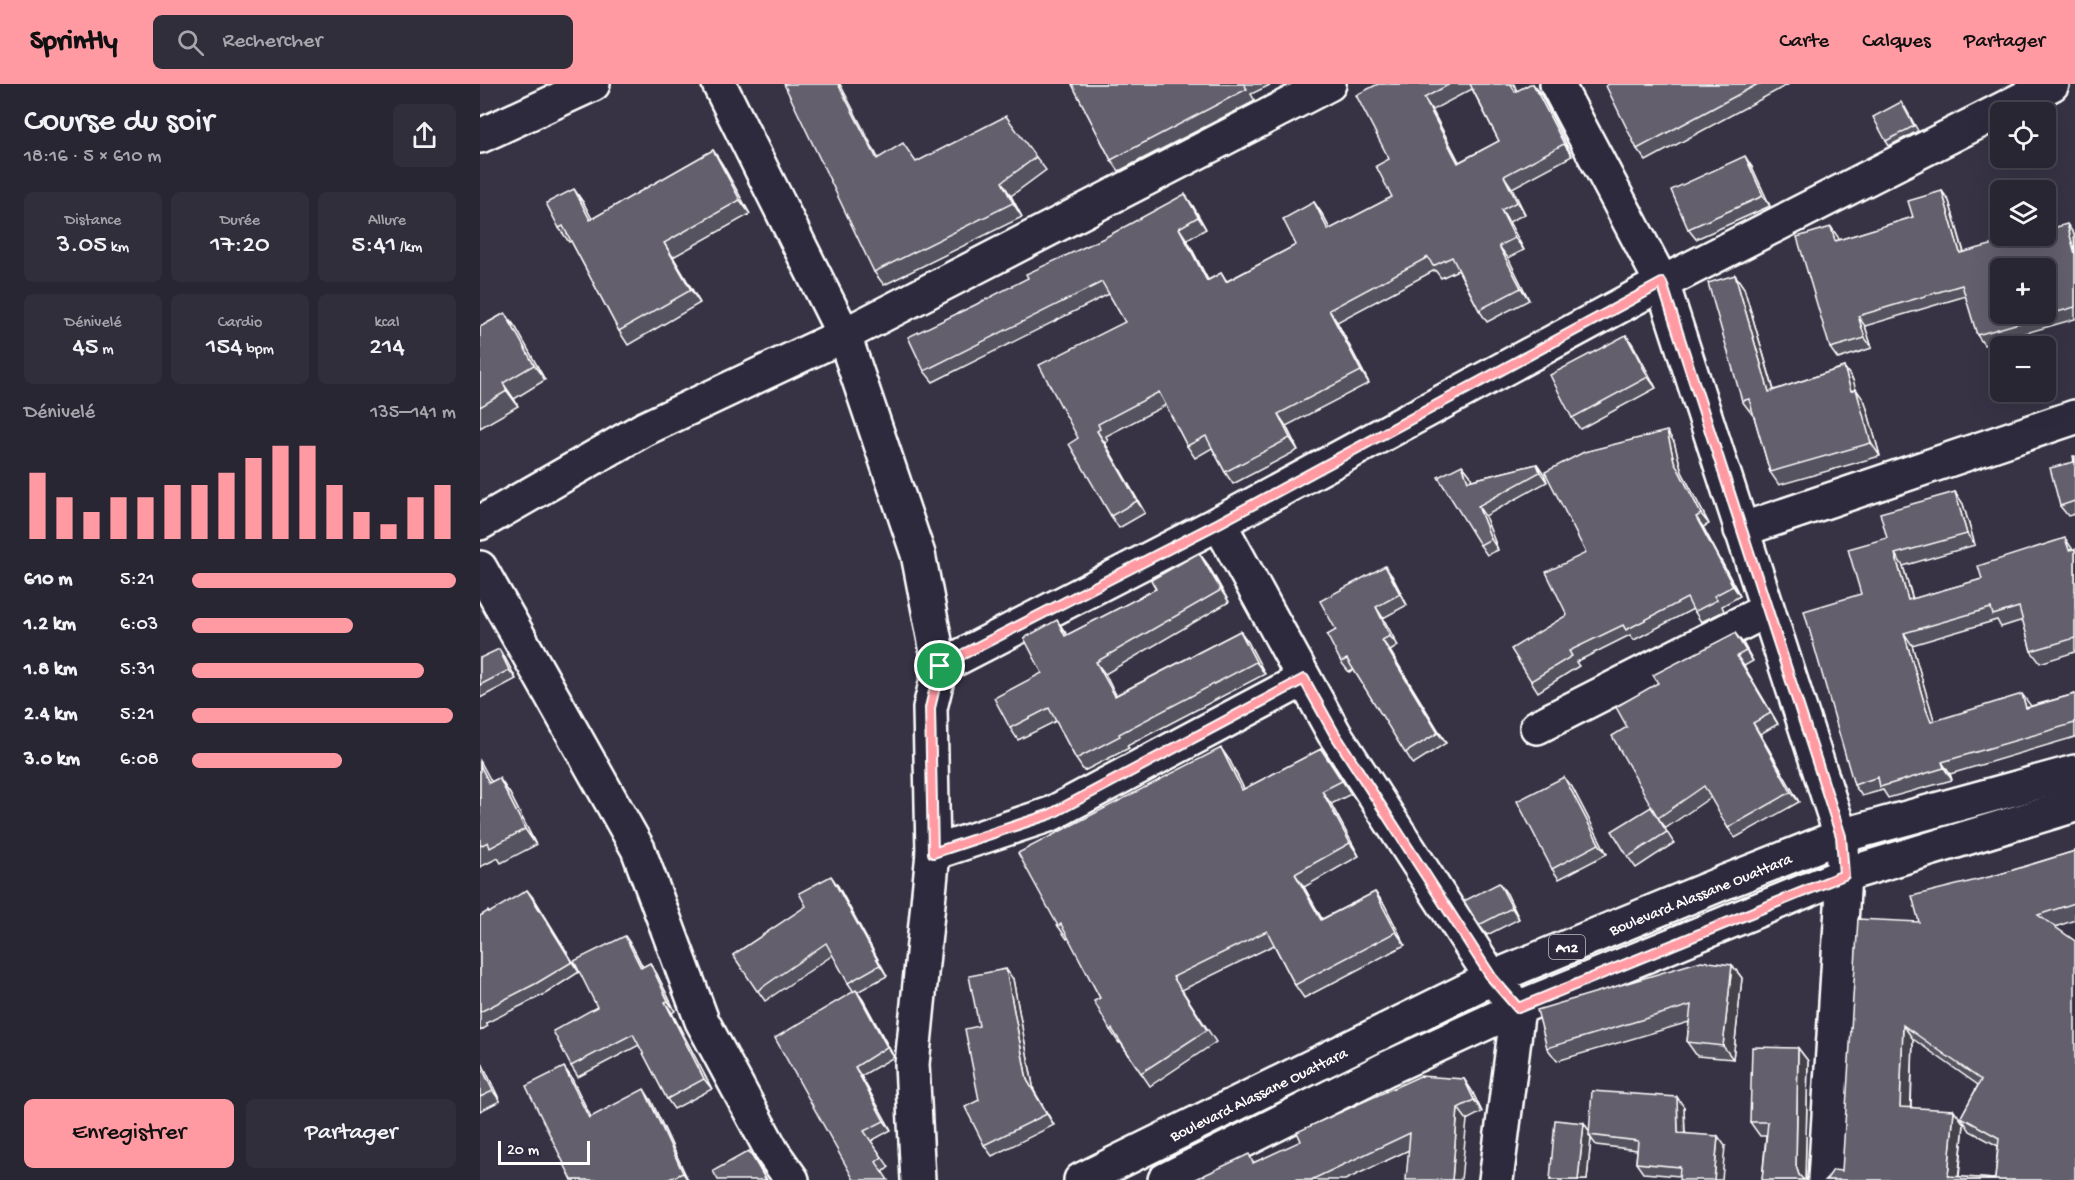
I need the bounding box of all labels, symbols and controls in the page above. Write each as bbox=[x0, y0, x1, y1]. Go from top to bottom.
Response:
search box bbox=[153, 15, 573, 69]
text: Sprintly bbox=[30, 26, 117, 59]
icon: search bbox=[174, 26, 207, 59]
text: Rechercher bbox=[222, 29, 322, 55]
text: Carte bbox=[1779, 30, 1829, 55]
text: Calques bbox=[1862, 30, 1931, 55]
text: Partager bbox=[1964, 30, 2045, 55]
map controls bbox=[1990, 102, 2056, 402]
button: locate bbox=[1990, 102, 2056, 168]
text: Course du soir bbox=[24, 104, 214, 142]
button: share bbox=[393, 104, 456, 167]
text: 18:16 · 5 × 610 m bbox=[24, 146, 161, 169]
button: layers bbox=[1990, 180, 2056, 246]
text: Distance bbox=[65, 212, 121, 231]
text: Durée bbox=[220, 212, 260, 231]
text: Allure bbox=[368, 212, 406, 231]
text: 3.05 bbox=[57, 231, 107, 262]
text: 17:20 bbox=[210, 231, 270, 262]
text: 5:41 bbox=[352, 231, 396, 262]
text: km bbox=[107, 239, 129, 258]
text: /km bbox=[396, 239, 422, 258]
button: + bbox=[1990, 258, 2056, 324]
text: Dénivelé bbox=[65, 314, 121, 333]
text: Cardio bbox=[218, 314, 262, 333]
text: kcal bbox=[375, 314, 399, 333]
text: 45 bbox=[72, 333, 98, 364]
text: 154 bbox=[206, 333, 243, 364]
text: 214 bbox=[369, 333, 405, 364]
button: − bbox=[1990, 336, 2056, 402]
text: m bbox=[98, 341, 114, 360]
text: bpm bbox=[243, 341, 274, 360]
text: Dénivelé bbox=[24, 402, 95, 425]
text: 135–141 m bbox=[370, 402, 456, 425]
text: 610 m bbox=[24, 569, 73, 592]
text: 5:21 bbox=[120, 569, 155, 592]
text: 1.2 km bbox=[24, 614, 76, 637]
text: 6:03 bbox=[120, 614, 158, 637]
pin bbox=[914, 640, 965, 691]
icon: arrive bbox=[923, 649, 956, 682]
text: 1.8 km bbox=[24, 659, 77, 682]
text: 5:31 bbox=[120, 659, 155, 682]
text: 2.4 km bbox=[24, 704, 77, 727]
text: 5:21 bbox=[120, 704, 155, 727]
text: 3.0 km bbox=[24, 749, 80, 772]
text: 6:08 bbox=[120, 749, 159, 772]
street label: Boulevard Alassane Ouattara bbox=[1606, 850, 1796, 942]
road number: A12 bbox=[1549, 935, 1585, 959]
street label: Boulevard Alassane Ouattara bbox=[1167, 1044, 1352, 1148]
button: Enregistrer bbox=[24, 1099, 234, 1168]
button: Partager bbox=[246, 1099, 456, 1168]
scale bar bbox=[498, 1138, 590, 1166]
text: 20 m bbox=[507, 1142, 539, 1161]

